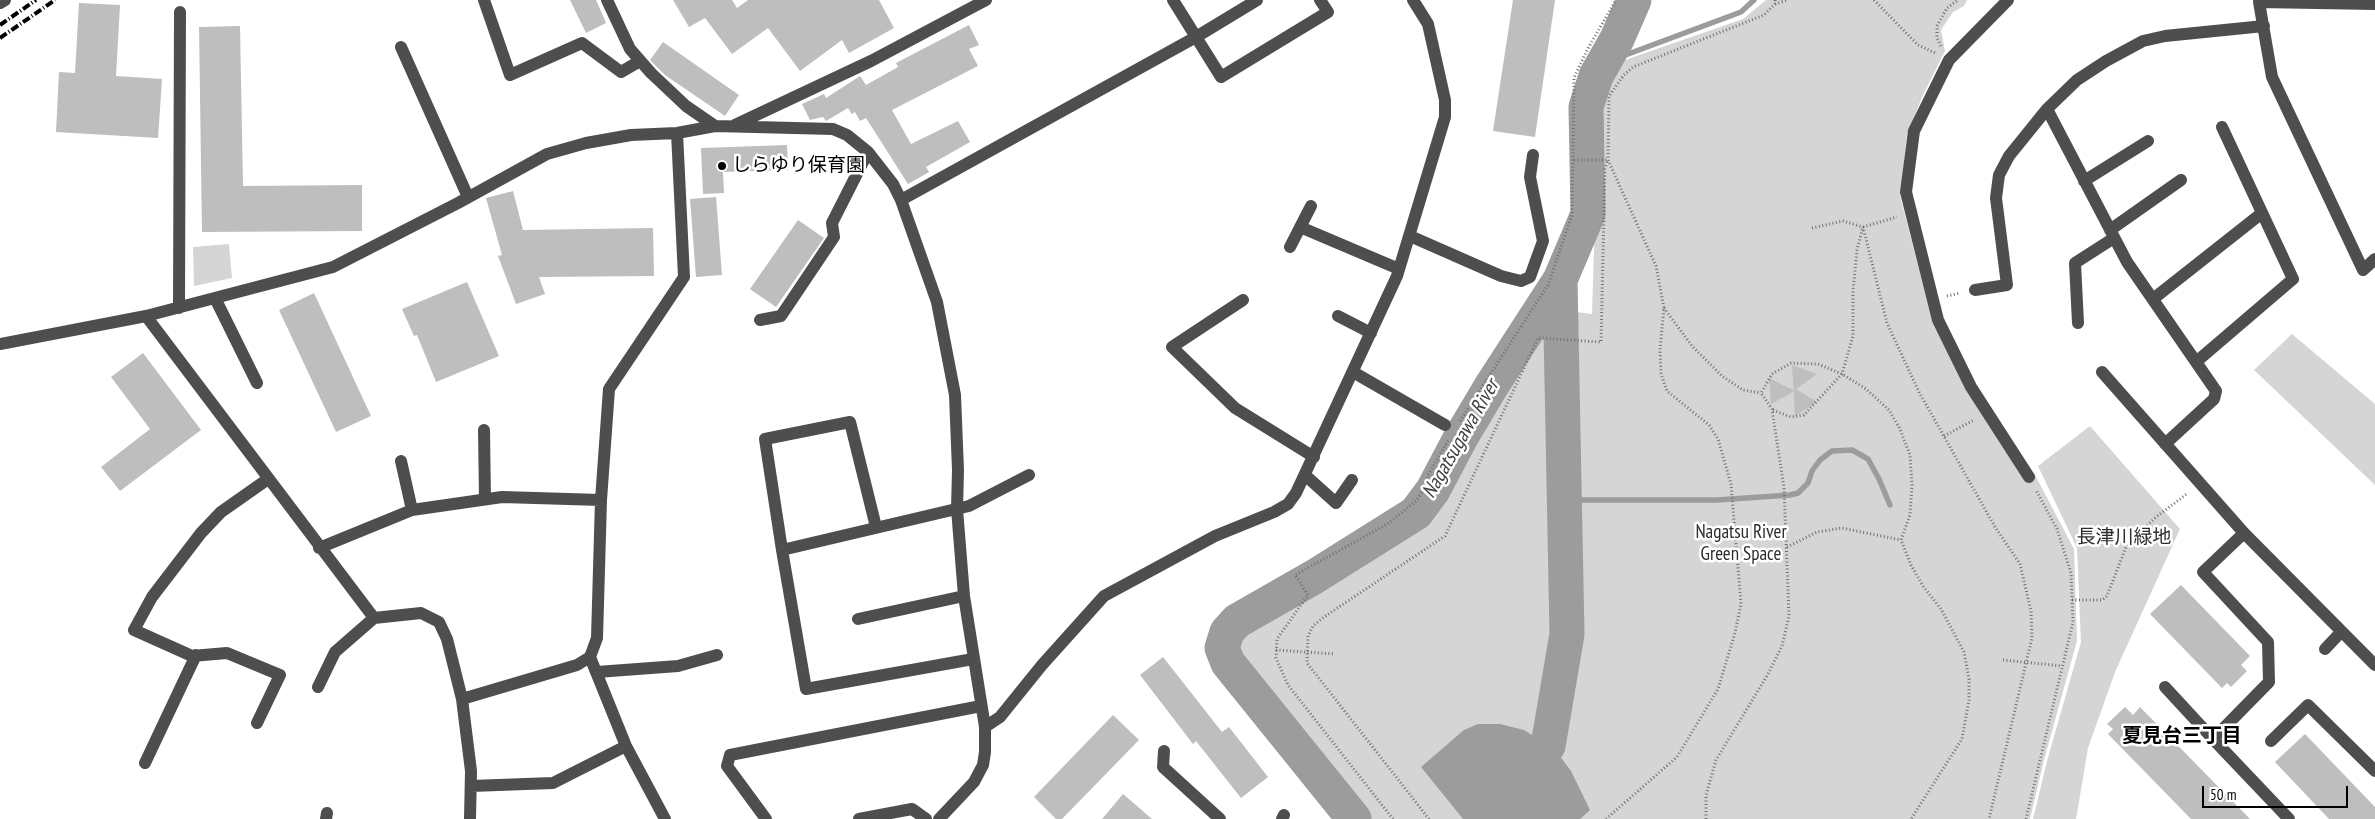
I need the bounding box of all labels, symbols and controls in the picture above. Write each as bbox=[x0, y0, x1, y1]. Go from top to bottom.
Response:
place label: しらゆり保育園 bbox=[732, 155, 865, 177]
marker: しらゆり保育園 bbox=[716, 160, 728, 172]
water label: Nagatsugawa River bbox=[1417, 376, 1505, 502]
park label: Nagatsu River Green Space bbox=[1695, 522, 1787, 566]
park label: 長津川緑地 bbox=[2077, 527, 2171, 549]
district label: 夏見台三丁目 bbox=[2122, 724, 2242, 748]
scale bar bbox=[2205, 776, 2351, 808]
text: 50 m bbox=[2210, 785, 2236, 804]

